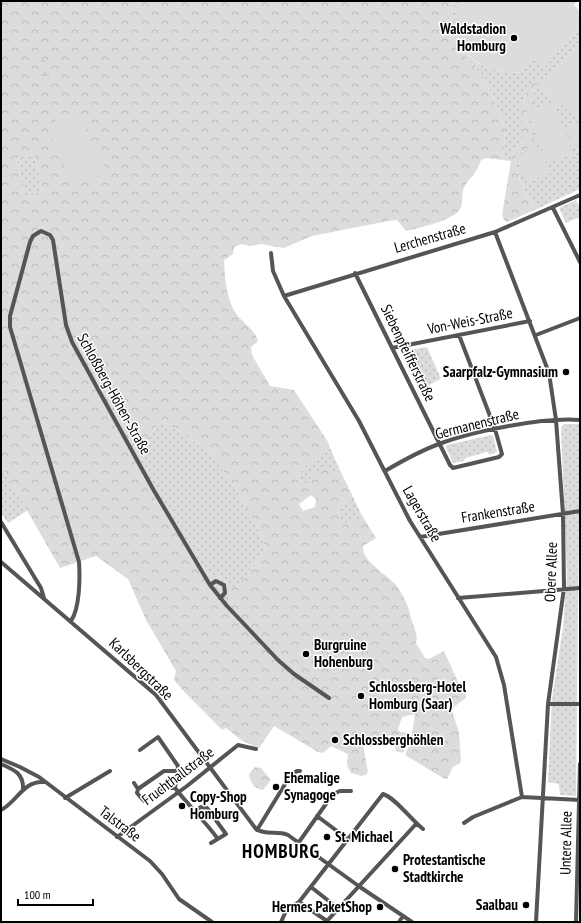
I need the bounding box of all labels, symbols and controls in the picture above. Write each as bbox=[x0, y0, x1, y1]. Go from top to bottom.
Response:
place label: Waldstadion Homburg bbox=[439, 19, 506, 55]
marker: Waldstadion Homburg bbox=[509, 33, 519, 43]
street label: Lerchenstraße bbox=[392, 218, 468, 257]
street label: Siebenpfeifferstraße bbox=[377, 301, 440, 404]
street label: Von-Weis-Straße bbox=[425, 303, 514, 338]
street label: Schloßberg-Höhen-Straße bbox=[73, 330, 156, 458]
place label: Saarpfalz-Gymnasium bbox=[443, 362, 558, 381]
marker: Saarpfalz-Gymnasium bbox=[561, 367, 571, 377]
street label: Germanenstraße bbox=[433, 404, 521, 443]
street label: Lagerstraße bbox=[399, 482, 446, 545]
street label: Frankenstraße bbox=[460, 496, 536, 527]
street label: Obere Allee bbox=[540, 541, 561, 602]
street label: Karlsbergstraße bbox=[105, 633, 177, 704]
place label: Burgruine Hohenburg bbox=[314, 635, 373, 671]
marker: Burgruine Hohenburg bbox=[301, 649, 311, 659]
place label: Schlossberg-Hotel Homburg (Saar) bbox=[369, 677, 466, 713]
marker: Schlossberg-Hotel Homburg (Saar) bbox=[356, 691, 366, 701]
place label: Schlossberghöhlen bbox=[343, 730, 444, 749]
marker: Schlossberghöhlen bbox=[330, 735, 340, 745]
street label: Fruchthallstraße bbox=[138, 742, 217, 809]
place label: Ehemalige Synagoge bbox=[284, 768, 340, 804]
marker: Ehemalige Synagoge bbox=[271, 782, 281, 792]
place label: Copy-Shop Homburg bbox=[190, 787, 247, 823]
marker: Copy-Shop Homburg bbox=[177, 801, 187, 811]
street label: Talstraße bbox=[96, 802, 145, 846]
street label: Untere Allee bbox=[555, 811, 576, 875]
place label: St. Michael bbox=[335, 827, 393, 846]
marker: St. Michael bbox=[322, 832, 332, 842]
district label: HOMBURG bbox=[242, 839, 320, 863]
place label: Protestantische Stadtkirche bbox=[403, 850, 486, 886]
marker: Protestantische Stadtkirche bbox=[390, 864, 400, 874]
scale bar bbox=[18, 881, 93, 907]
text: 100 m bbox=[24, 887, 51, 902]
place label: Saalbau bbox=[476, 895, 518, 914]
place label: Hermes PaketShop bbox=[272, 897, 372, 916]
marker: Saalbau bbox=[521, 900, 531, 910]
marker: Hermes PaketShop bbox=[375, 902, 385, 912]

